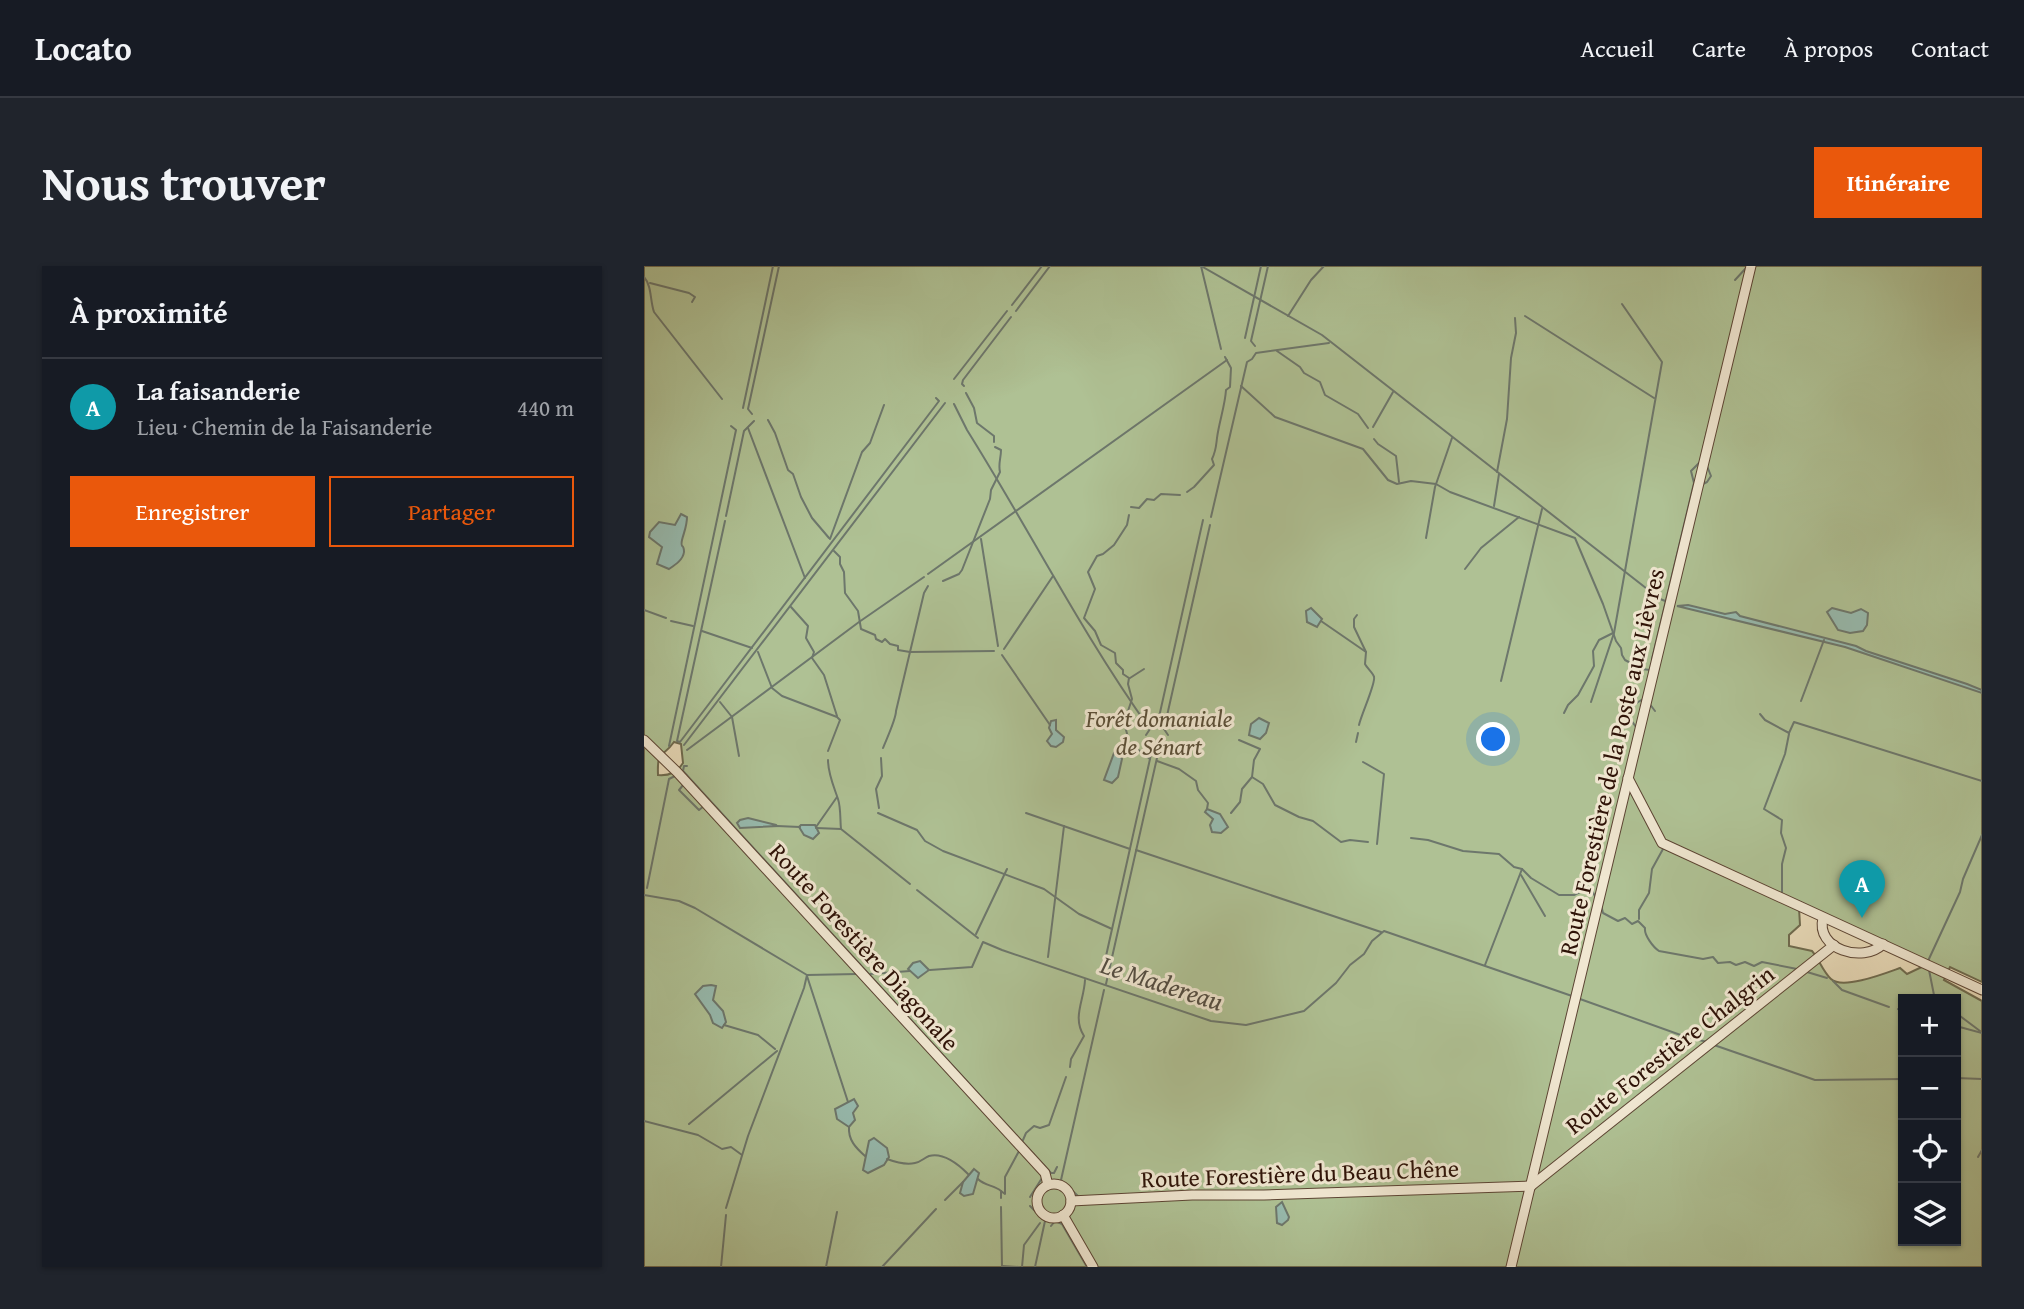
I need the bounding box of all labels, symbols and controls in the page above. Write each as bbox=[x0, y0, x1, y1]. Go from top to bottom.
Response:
text: Locato bbox=[35, 24, 132, 72]
text: Accueil bbox=[1580, 31, 1654, 66]
text: Carte bbox=[1692, 31, 1746, 66]
text: À propos bbox=[1784, 31, 1873, 66]
text: Contact bbox=[1911, 31, 1989, 66]
text: Nous trouver bbox=[42, 146, 326, 218]
button: Itinéraire bbox=[1814, 147, 1982, 218]
text: À proximité bbox=[70, 290, 228, 334]
text: La faisanderie bbox=[137, 371, 300, 410]
text: A bbox=[86, 391, 100, 424]
text: 440 m bbox=[517, 391, 574, 424]
text: Lieu · Chemin de la Faisanderie bbox=[137, 410, 432, 443]
button: Enregistrer bbox=[70, 476, 315, 547]
button: Partager bbox=[329, 476, 574, 547]
street label: Route Forestière de la Poste aux Lièvres bbox=[1550, 565, 1673, 959]
park label: Forêt domaniale de Sénart bbox=[1085, 701, 1233, 764]
your location bbox=[1476, 722, 1510, 756]
street label: Route Forestière Diagonale bbox=[761, 835, 968, 1059]
pin: A bbox=[1839, 860, 1885, 918]
water label: Le Madereau bbox=[1095, 944, 1229, 1021]
street label: Route Forestière Chalgrin bbox=[1558, 957, 1782, 1142]
map controls bbox=[1898, 994, 1961, 1246]
button: + bbox=[1898, 994, 1961, 1057]
button: − bbox=[1898, 1057, 1961, 1120]
button: locate bbox=[1898, 1120, 1961, 1183]
street label: Route Forestière du Beau Chêne bbox=[1140, 1150, 1460, 1197]
button: layers bbox=[1898, 1183, 1961, 1246]

